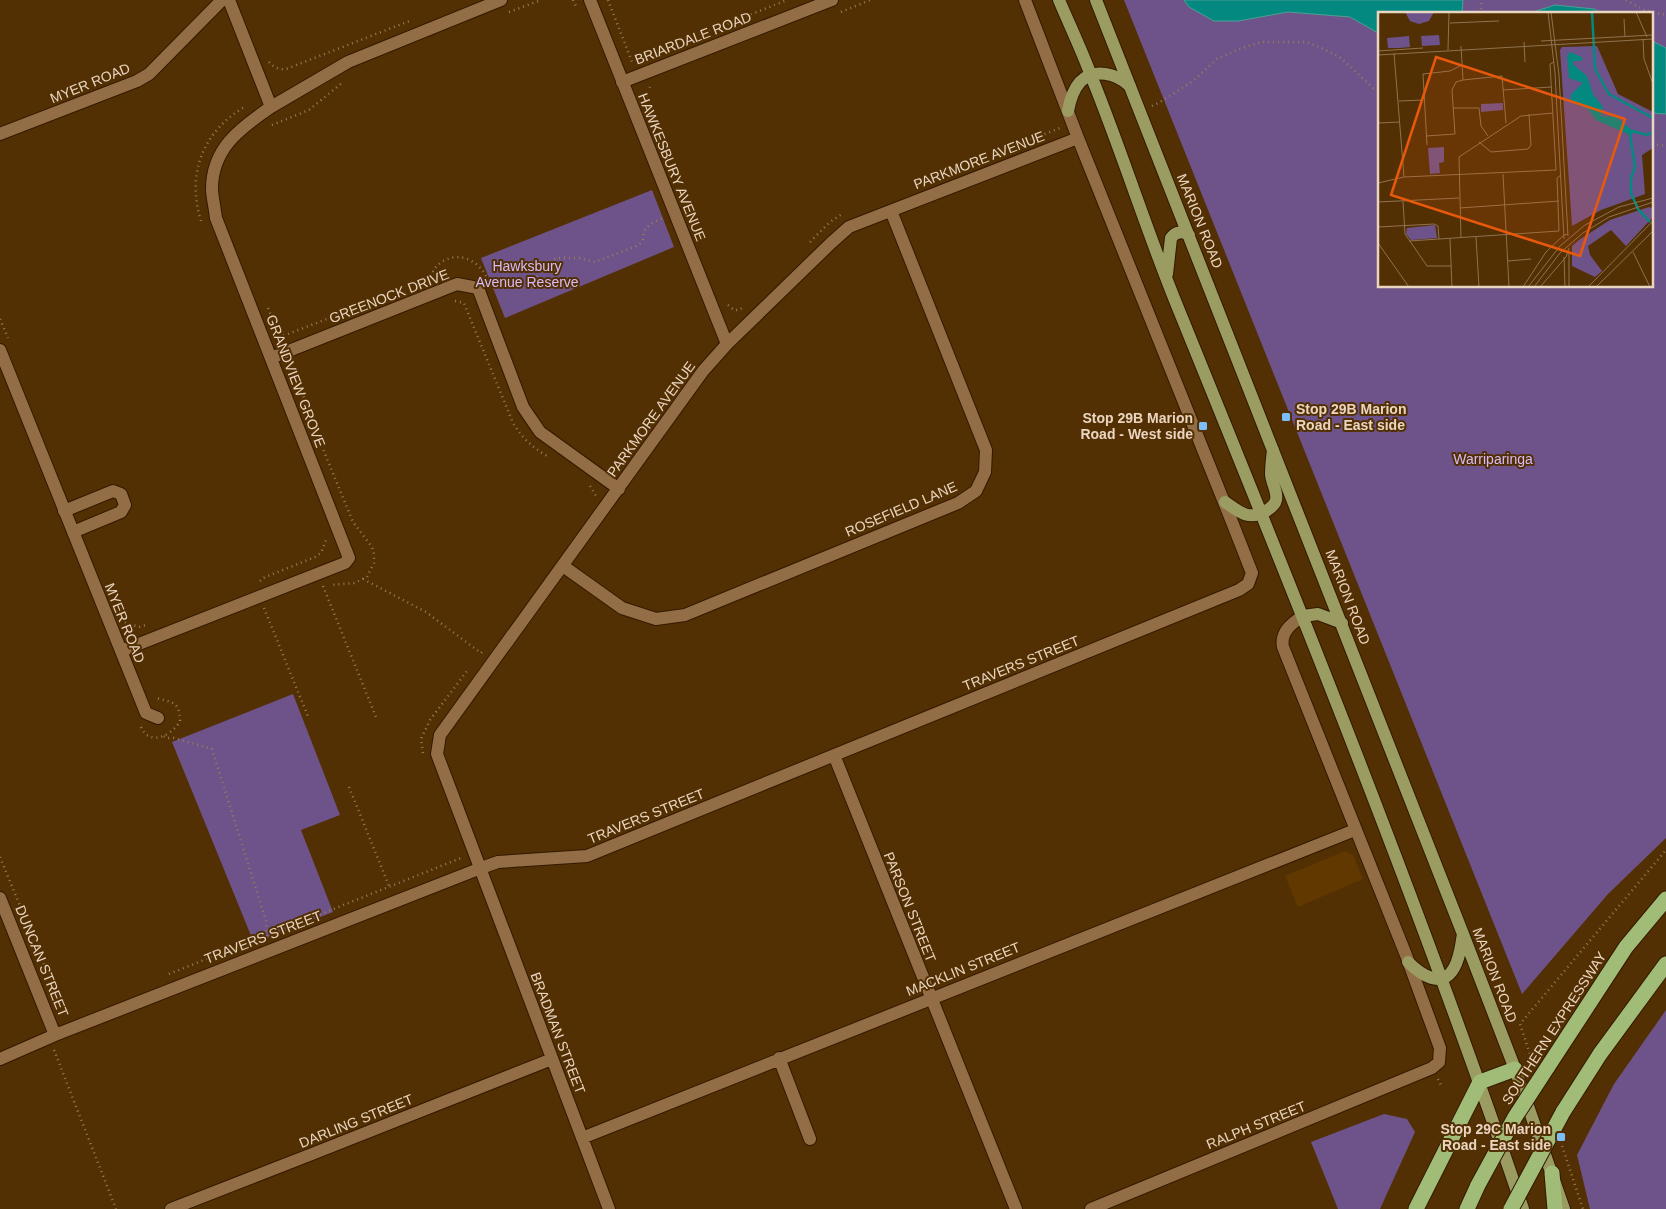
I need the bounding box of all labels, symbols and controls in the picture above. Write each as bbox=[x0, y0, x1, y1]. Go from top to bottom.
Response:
street label: BRIARDALE ROAD bbox=[632, 8, 754, 68]
inset map bbox=[1378, 12, 1654, 288]
street label: MYER ROAD bbox=[48, 60, 132, 106]
street label: HAWKESBURY AVENUE bbox=[635, 91, 709, 243]
street label: PARKMORE AVENUE bbox=[911, 128, 1047, 192]
street label: MARION ROAD bbox=[1174, 171, 1226, 271]
park label: Hawksbury Avenue Reserve bbox=[475, 258, 579, 290]
street label: GREENOCK DRIVE bbox=[327, 266, 451, 326]
street label: GRANDVIEW GROVE bbox=[263, 312, 329, 450]
street label: PARKMORE AVENUE bbox=[604, 358, 698, 480]
place label: Stop 29B Marion Road - East side bbox=[1296, 401, 1406, 433]
place label: Stop 29B Marion Road - West side bbox=[1080, 410, 1193, 442]
marker: Stop 29B Marion Road - East side bbox=[1280, 411, 1292, 423]
marker: Stop 29B Marion Road - West side bbox=[1197, 420, 1209, 432]
park label: Warriparinga bbox=[1453, 451, 1533, 467]
street label: ROSEFIELD LANE bbox=[843, 478, 959, 540]
street label: MARION ROAD bbox=[1323, 547, 1373, 647]
street label: MYER ROAD bbox=[102, 581, 148, 665]
street label: TRAVERS STREET bbox=[960, 632, 1082, 694]
street label: TRAVERS STREET bbox=[585, 785, 707, 847]
street label: PARSON STREET bbox=[881, 850, 940, 965]
street label: DUNCAN STREET bbox=[12, 903, 72, 1020]
street label: TRAVERS STREET bbox=[202, 907, 324, 967]
street label: MARION ROAD bbox=[1470, 925, 1520, 1025]
street label: MACKLIN STREET bbox=[904, 939, 1023, 999]
street label: SOUTHERN EXPRESSWAY bbox=[1499, 948, 1610, 1107]
street label: BRADMAN STREET bbox=[527, 970, 589, 1097]
street label: DARLING STREET bbox=[297, 1091, 416, 1151]
street label: RALPH STREET bbox=[1204, 1098, 1308, 1152]
place label: Stop 29C Marion Road - East side bbox=[1441, 1121, 1551, 1153]
marker: Stop 29C Marion Road - East side bbox=[1555, 1131, 1567, 1143]

